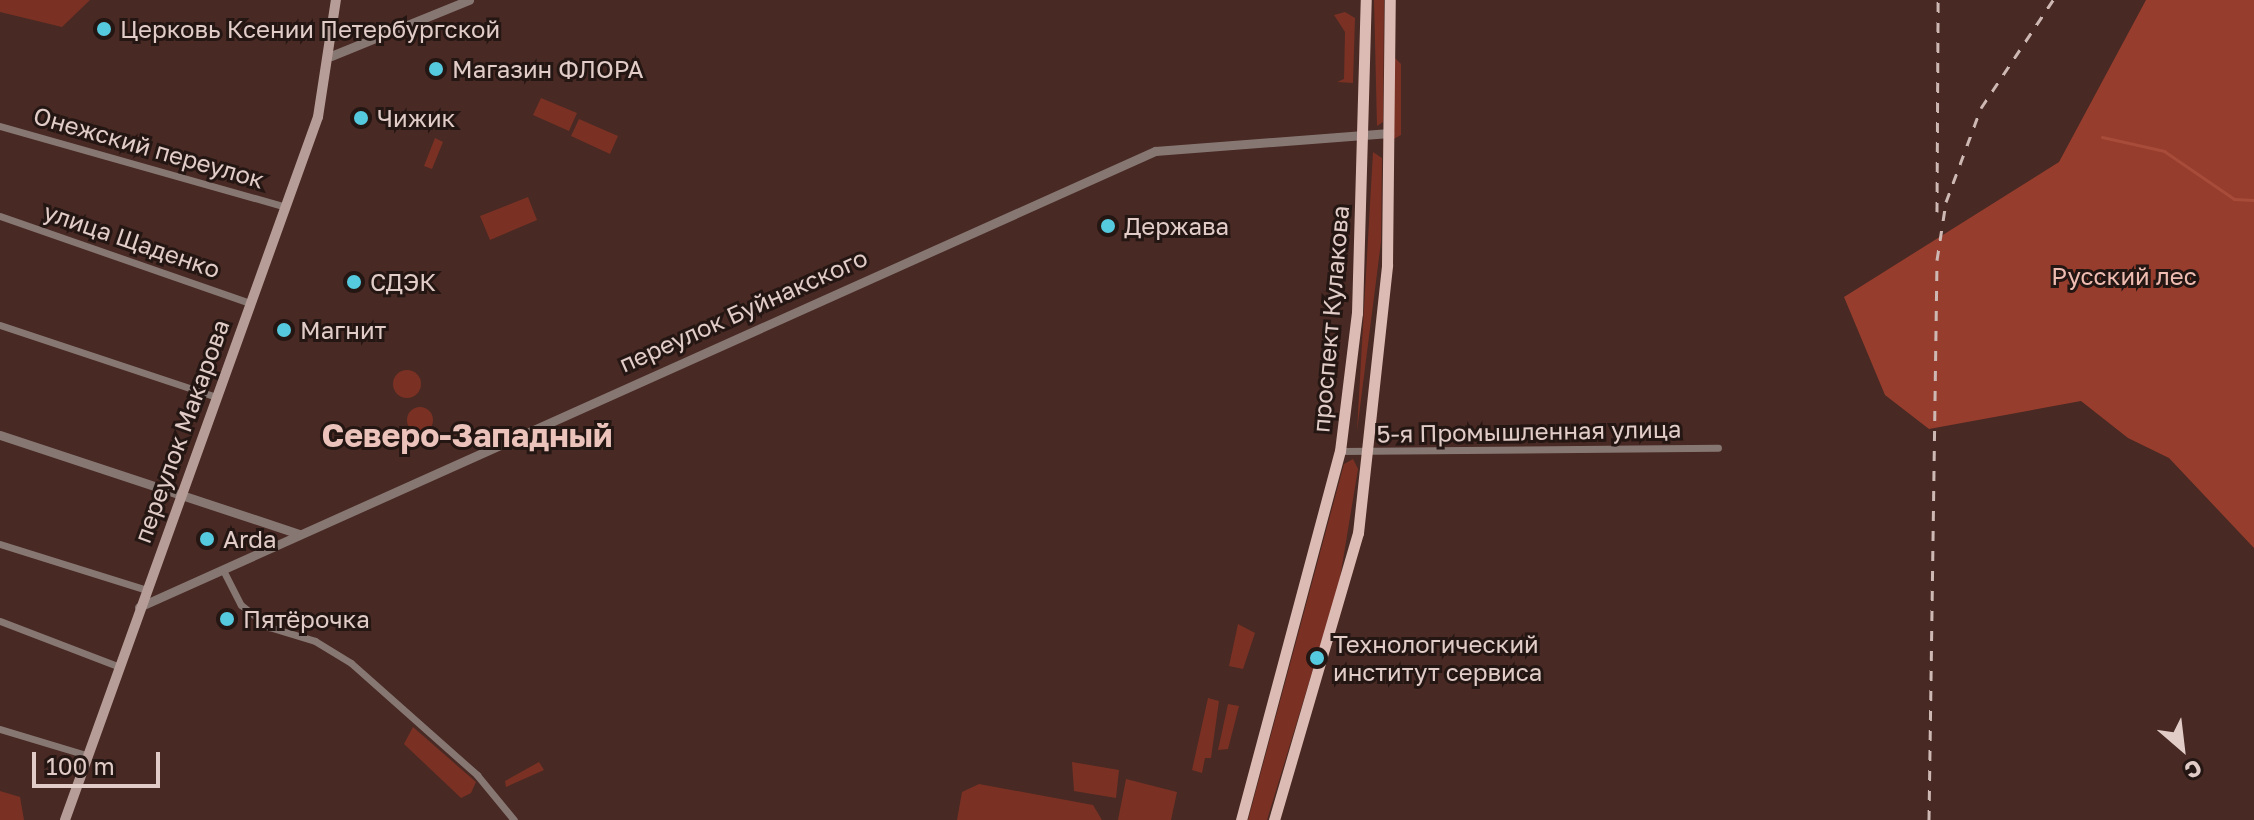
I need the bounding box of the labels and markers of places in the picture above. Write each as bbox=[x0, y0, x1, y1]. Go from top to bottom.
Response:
place label: Церковь Ксении Петербургской bbox=[120, 15, 500, 43]
marker: Церковь Ксении Петербургской bbox=[95, 20, 113, 38]
place label: Магазин ФЛОРА bbox=[452, 55, 644, 83]
marker: Магазин ФЛОРА bbox=[427, 60, 445, 78]
place label: Чижик bbox=[377, 104, 455, 132]
marker: Чижик bbox=[352, 109, 370, 127]
place label: Держава bbox=[1124, 212, 1229, 240]
marker: Держава bbox=[1099, 217, 1117, 235]
place label: СДЭК bbox=[370, 268, 436, 296]
marker: СДЭК bbox=[345, 273, 363, 291]
place label: Магнит bbox=[300, 316, 386, 344]
marker: Магнит bbox=[275, 321, 293, 339]
place label: Arda bbox=[223, 525, 277, 553]
marker: Arda bbox=[198, 530, 216, 548]
place label: Пятёрочка bbox=[243, 605, 370, 633]
marker: Пятёрочка bbox=[218, 610, 236, 628]
place label: Технологический институт сервиса bbox=[1333, 630, 1542, 686]
marker: Технологический институт сервиса bbox=[1308, 649, 1326, 667]

